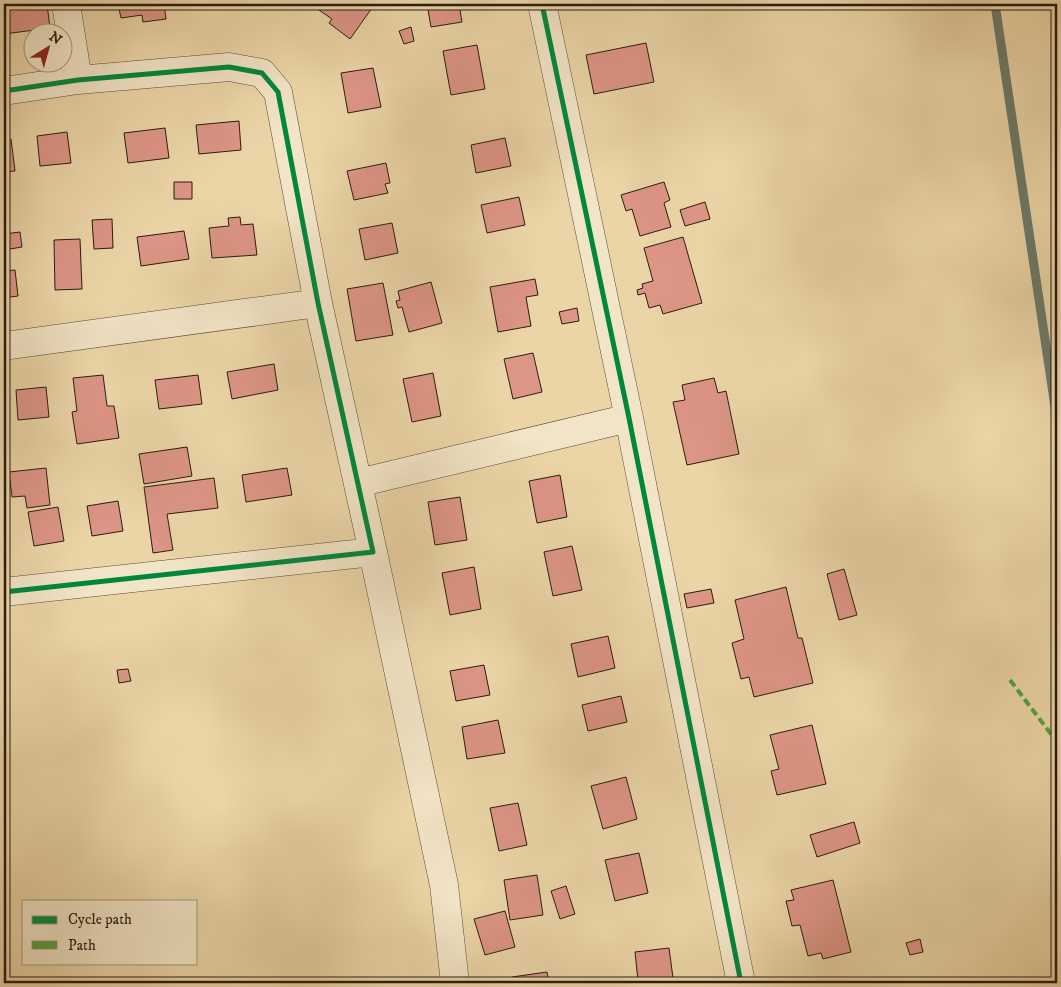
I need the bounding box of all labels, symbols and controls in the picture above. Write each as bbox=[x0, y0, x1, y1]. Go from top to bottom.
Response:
north arrow bbox=[22, 22, 72, 72]
text: N bbox=[45, 28, 66, 49]
legend bbox=[22, 900, 198, 964]
text: Cycle path bbox=[68, 910, 132, 929]
text: Path bbox=[68, 936, 96, 955]

